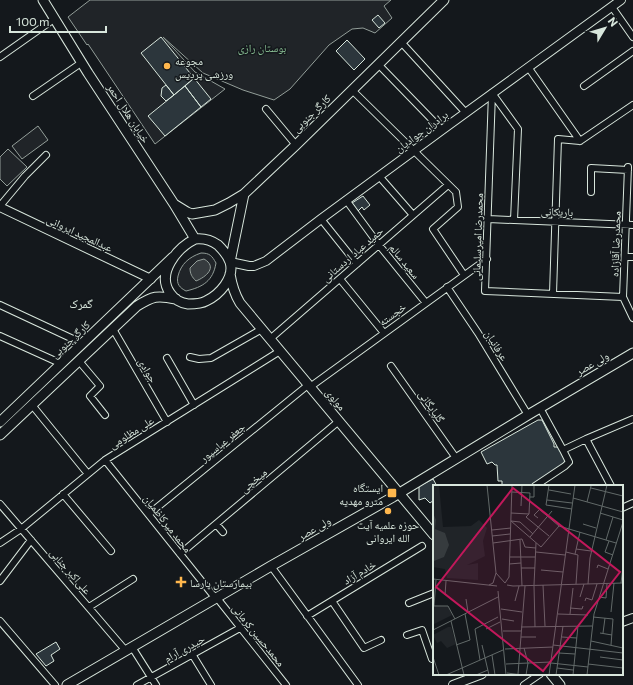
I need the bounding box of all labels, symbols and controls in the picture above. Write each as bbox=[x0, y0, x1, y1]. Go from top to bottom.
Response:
scale bar bbox=[10, 8, 106, 34]
north arrow bbox=[585, 8, 625, 48]
text: 100 m bbox=[16, 14, 50, 28]
text: N bbox=[606, 14, 621, 29]
park label: بوستان رازی bbox=[238, 41, 286, 55]
place label: مجوعه ورزشی پردیس bbox=[175, 54, 233, 81]
marker: مجوعه ورزشی پردیس bbox=[162, 61, 172, 71]
street label: خیابان هلال احمر bbox=[104, 80, 153, 145]
street label: کارگر جنوبی bbox=[289, 91, 334, 135]
street label: برادران جوادیان bbox=[392, 107, 451, 155]
street label: محمدرضا امیرسلیمانی bbox=[469, 193, 486, 281]
street label: باریکانی bbox=[541, 204, 573, 219]
street label: محمدرضا آقازاده bbox=[607, 211, 623, 277]
street label: عبدالمجید ایروانی bbox=[45, 212, 115, 255]
street label: حمید عباد اردستانی bbox=[319, 224, 386, 285]
street label: سعید سالم bbox=[385, 241, 423, 282]
district label: گمرک bbox=[69, 296, 93, 310]
street label: خجسته bbox=[376, 300, 408, 328]
street label: کارگر جنوبی bbox=[48, 317, 93, 361]
street label: عرفانیان bbox=[482, 327, 512, 364]
street label: ولی عصر bbox=[572, 348, 611, 379]
street label: جوادی bbox=[135, 355, 160, 385]
street label: مولوی bbox=[322, 385, 349, 413]
street label: گلپایگانی bbox=[415, 387, 448, 426]
street label: علی مظلومی bbox=[106, 413, 157, 452]
street label: جعفر عباسپور bbox=[196, 420, 248, 466]
street label: میخچی bbox=[237, 465, 270, 496]
place label: ایستگاه مترو مهدیه bbox=[339, 481, 383, 507]
inset map bbox=[433, 485, 623, 675]
marker: ایستگاه مترو مهدیه bbox=[386, 487, 398, 499]
street label: محمد میرکاظمیان bbox=[141, 491, 195, 555]
marker: حوزه علمیه آیت‌ الله ایروانی bbox=[383, 506, 393, 516]
street label: ولی عصر bbox=[294, 513, 333, 544]
place label: حوزه علمیه آیت‌ الله ایروانی bbox=[357, 518, 419, 545]
street label: علی‌اکبر جنابی bbox=[47, 545, 95, 598]
street label: خادم آزاد bbox=[340, 557, 378, 588]
marker: بیمارستان پارسا bbox=[175, 576, 187, 588]
place label: بیمارستان پارسا bbox=[190, 576, 252, 590]
street label: محمدحسین کرمانی bbox=[229, 601, 288, 669]
street label: حیدری آرام bbox=[162, 632, 207, 665]

